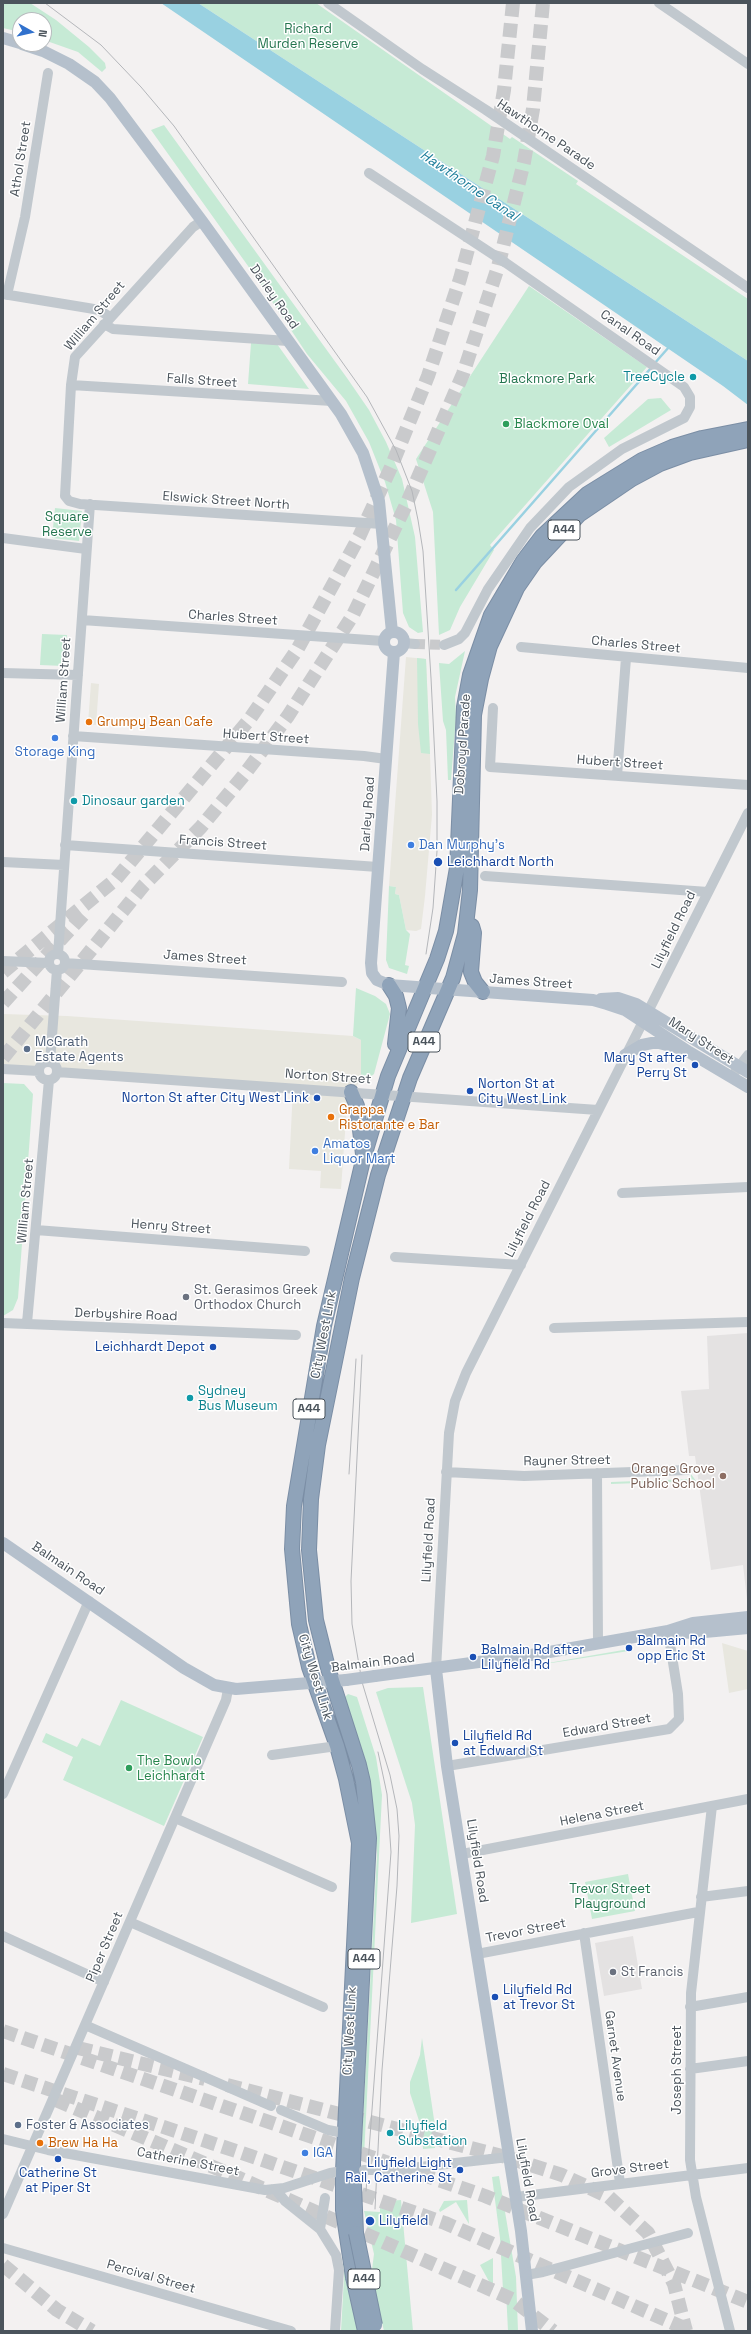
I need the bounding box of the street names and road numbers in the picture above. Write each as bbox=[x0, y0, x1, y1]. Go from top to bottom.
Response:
street label: Hawthorne Parade bbox=[494, 96, 598, 174]
street label: Athol Street bbox=[7, 120, 35, 198]
street label: Darley Road bbox=[246, 262, 302, 332]
street label: William Street bbox=[61, 278, 129, 354]
street label: Canal Road bbox=[597, 307, 663, 359]
street label: Falls Street bbox=[166, 371, 238, 391]
street label: Elswick Street North bbox=[162, 489, 290, 513]
road number: A44 bbox=[548, 520, 580, 540]
street label: Charles Street bbox=[188, 607, 278, 629]
street label: Charles Street bbox=[591, 633, 681, 657]
street label: William Street bbox=[53, 637, 75, 723]
street label: Dobroyd Parade bbox=[452, 693, 474, 795]
street label: Hubert Street bbox=[222, 726, 310, 748]
street label: Hubert Street bbox=[576, 752, 664, 774]
street label: Darley Road bbox=[358, 776, 378, 852]
street label: Francis Street bbox=[179, 832, 267, 854]
street label: Lilyfield Road bbox=[648, 889, 700, 971]
street label: James Street bbox=[163, 947, 247, 969]
street label: James Street bbox=[489, 971, 573, 993]
street label: Mary Street bbox=[665, 1014, 737, 1068]
road number: A44 bbox=[408, 1032, 440, 1052]
street label: Norton Street bbox=[284, 1066, 372, 1088]
street label: William Street bbox=[14, 1158, 38, 1244]
street label: Lilyfield Road bbox=[502, 1178, 554, 1260]
street label: Henry Street bbox=[130, 1216, 212, 1238]
street label: City West Link bbox=[308, 1290, 340, 1380]
street label: Derbyshire Road bbox=[74, 1305, 178, 1325]
road number: A44 bbox=[293, 1399, 325, 1419]
street label: Rayner Street bbox=[523, 1452, 611, 1470]
street label: Lilyfield Road bbox=[419, 1497, 439, 1583]
street label: Balmain Road bbox=[29, 1539, 107, 1599]
street label: City West Link bbox=[295, 1632, 335, 1722]
street label: Balmain Road bbox=[330, 1650, 416, 1676]
street label: Edward Street bbox=[562, 1711, 652, 1741]
street label: Helena Street bbox=[558, 1798, 646, 1830]
street label: Lilyfield Road bbox=[463, 1818, 491, 1904]
street label: Piper Street bbox=[83, 1909, 127, 1985]
street label: Trevor Street bbox=[485, 1916, 567, 1946]
road number: A44 bbox=[348, 1949, 380, 1969]
street label: City West Link bbox=[340, 1986, 360, 2076]
street label: Garnet Avenue bbox=[601, 2010, 629, 2102]
street label: Joseph Street bbox=[669, 2025, 685, 2115]
street label: Lilyfield Road bbox=[512, 2137, 542, 2223]
street label: Catherine Street bbox=[136, 2144, 240, 2180]
street label: Grove Street bbox=[590, 2156, 670, 2182]
street label: Percival Street bbox=[105, 2257, 197, 2297]
road number: A44 bbox=[348, 2269, 380, 2289]

